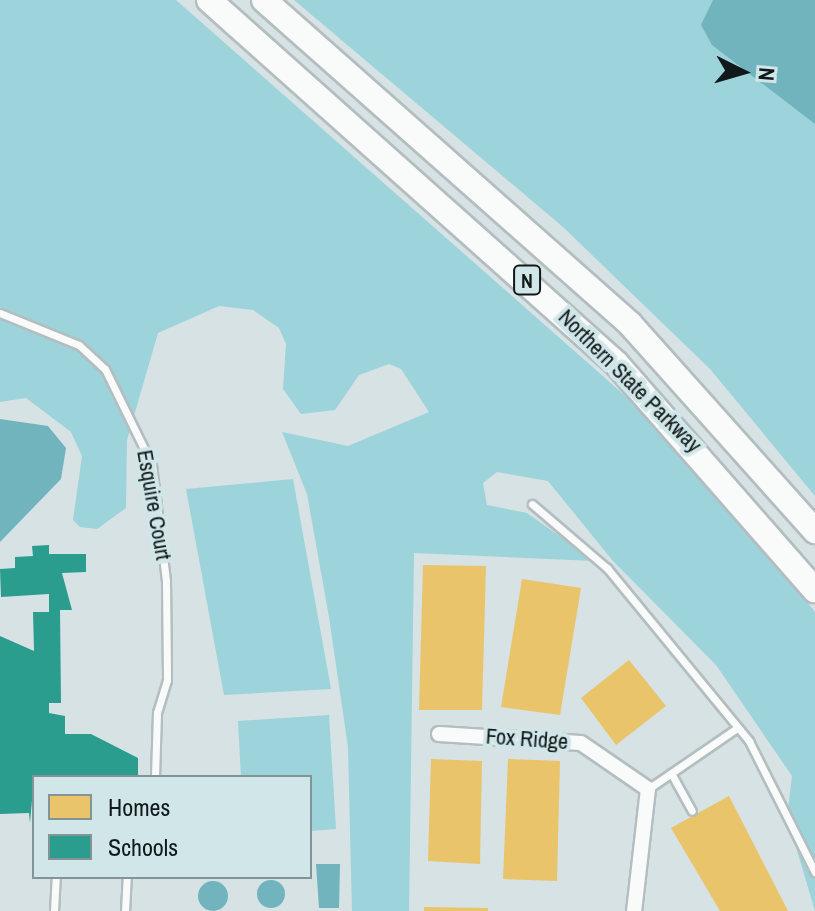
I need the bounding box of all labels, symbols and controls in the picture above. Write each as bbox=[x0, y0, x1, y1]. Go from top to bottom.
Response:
north arrow bbox=[703, 32, 783, 112]
text: N bbox=[751, 66, 782, 82]
road number: N bbox=[513, 264, 541, 296]
street label: Northern State Parkway bbox=[553, 304, 707, 458]
street label: Esquire Court bbox=[131, 448, 177, 562]
street label: Fox Ridge bbox=[485, 723, 569, 755]
legend bbox=[32, 775, 312, 879]
text: Homes bbox=[108, 791, 170, 823]
text: Schools bbox=[108, 831, 178, 863]

